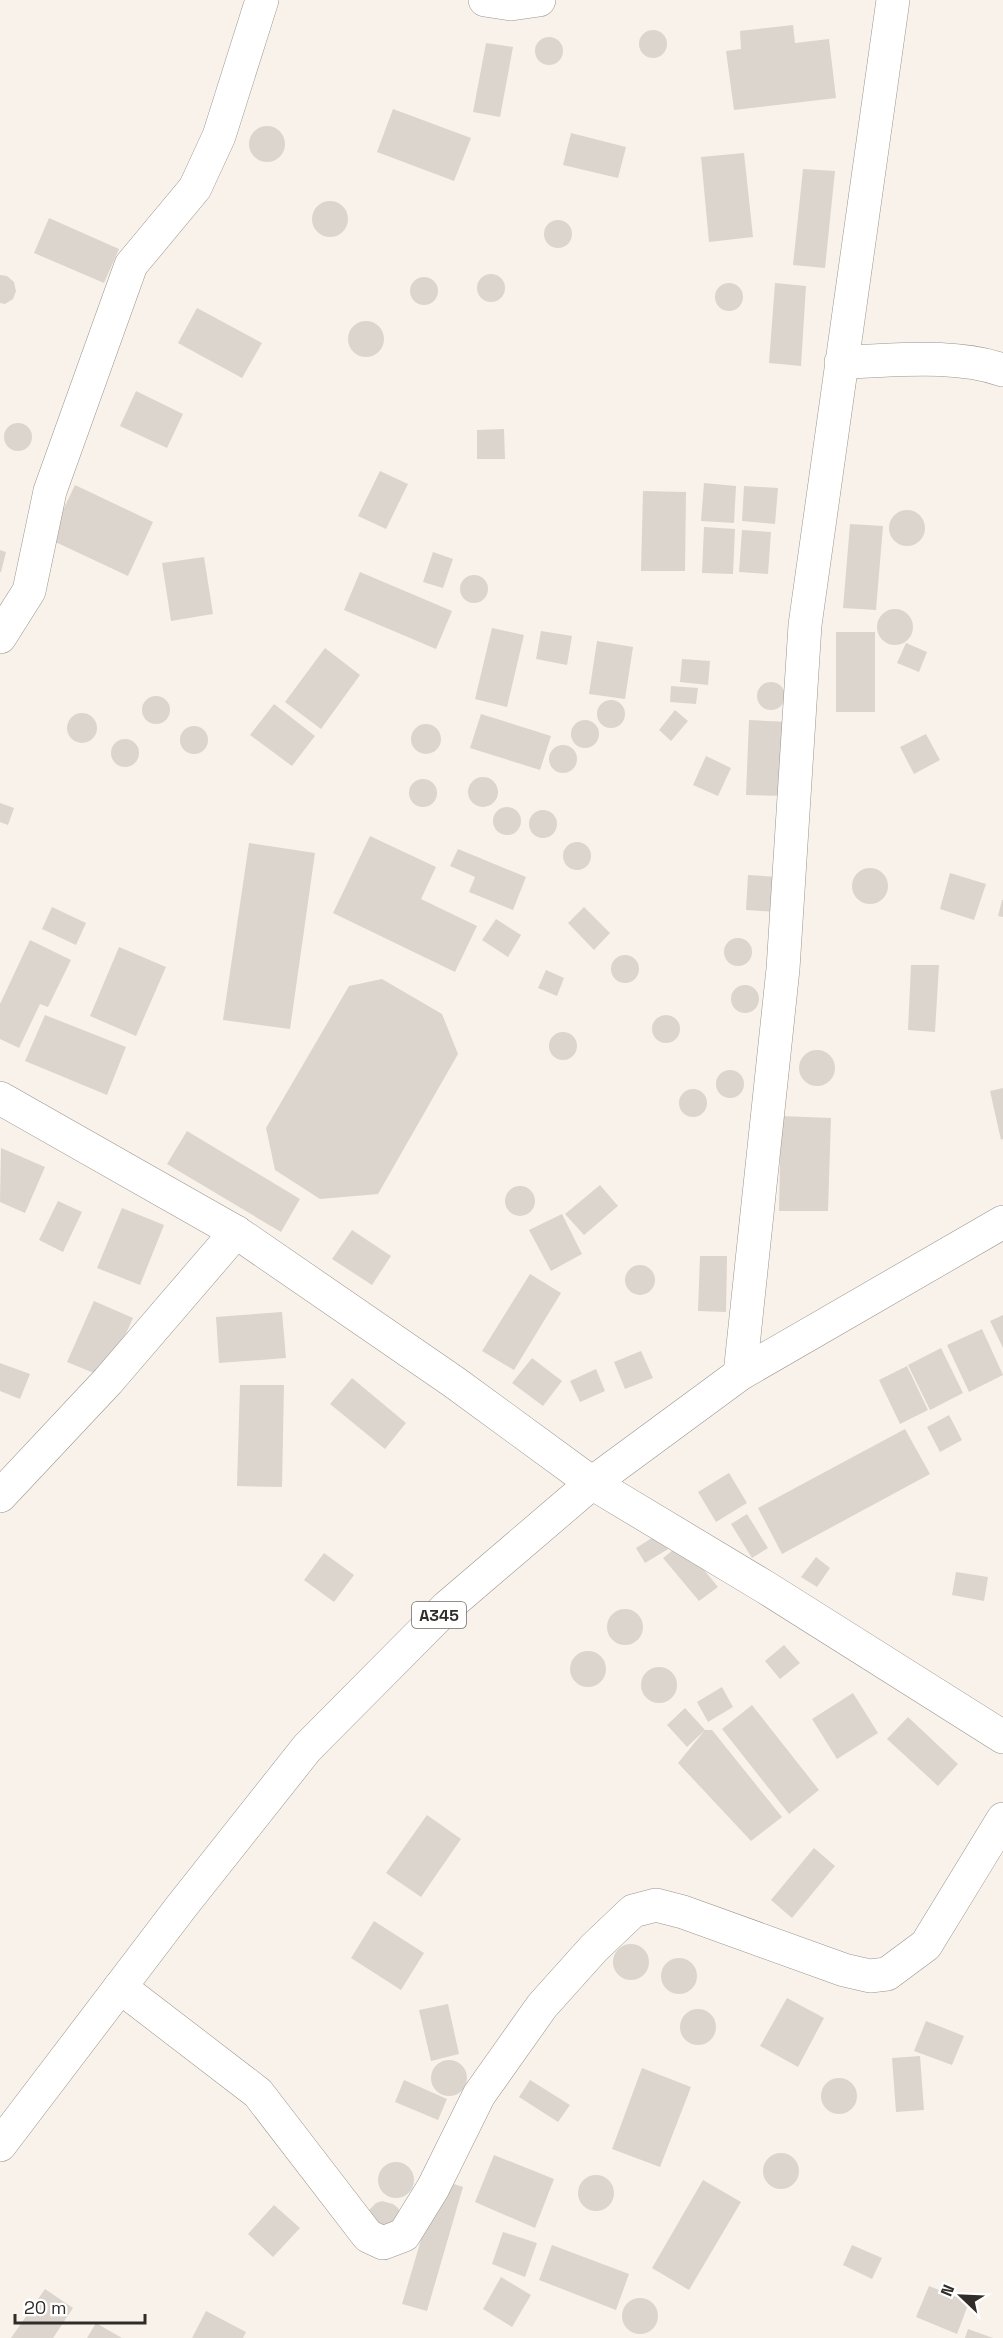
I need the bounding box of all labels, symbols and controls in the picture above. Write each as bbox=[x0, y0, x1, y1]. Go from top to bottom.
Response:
road number: A345 bbox=[412, 1602, 466, 1628]
north arrow bbox=[931, 2266, 991, 2326]
text: N bbox=[936, 2281, 959, 2299]
scale bar bbox=[15, 2287, 146, 2325]
text: 20 m bbox=[24, 2296, 67, 2319]

